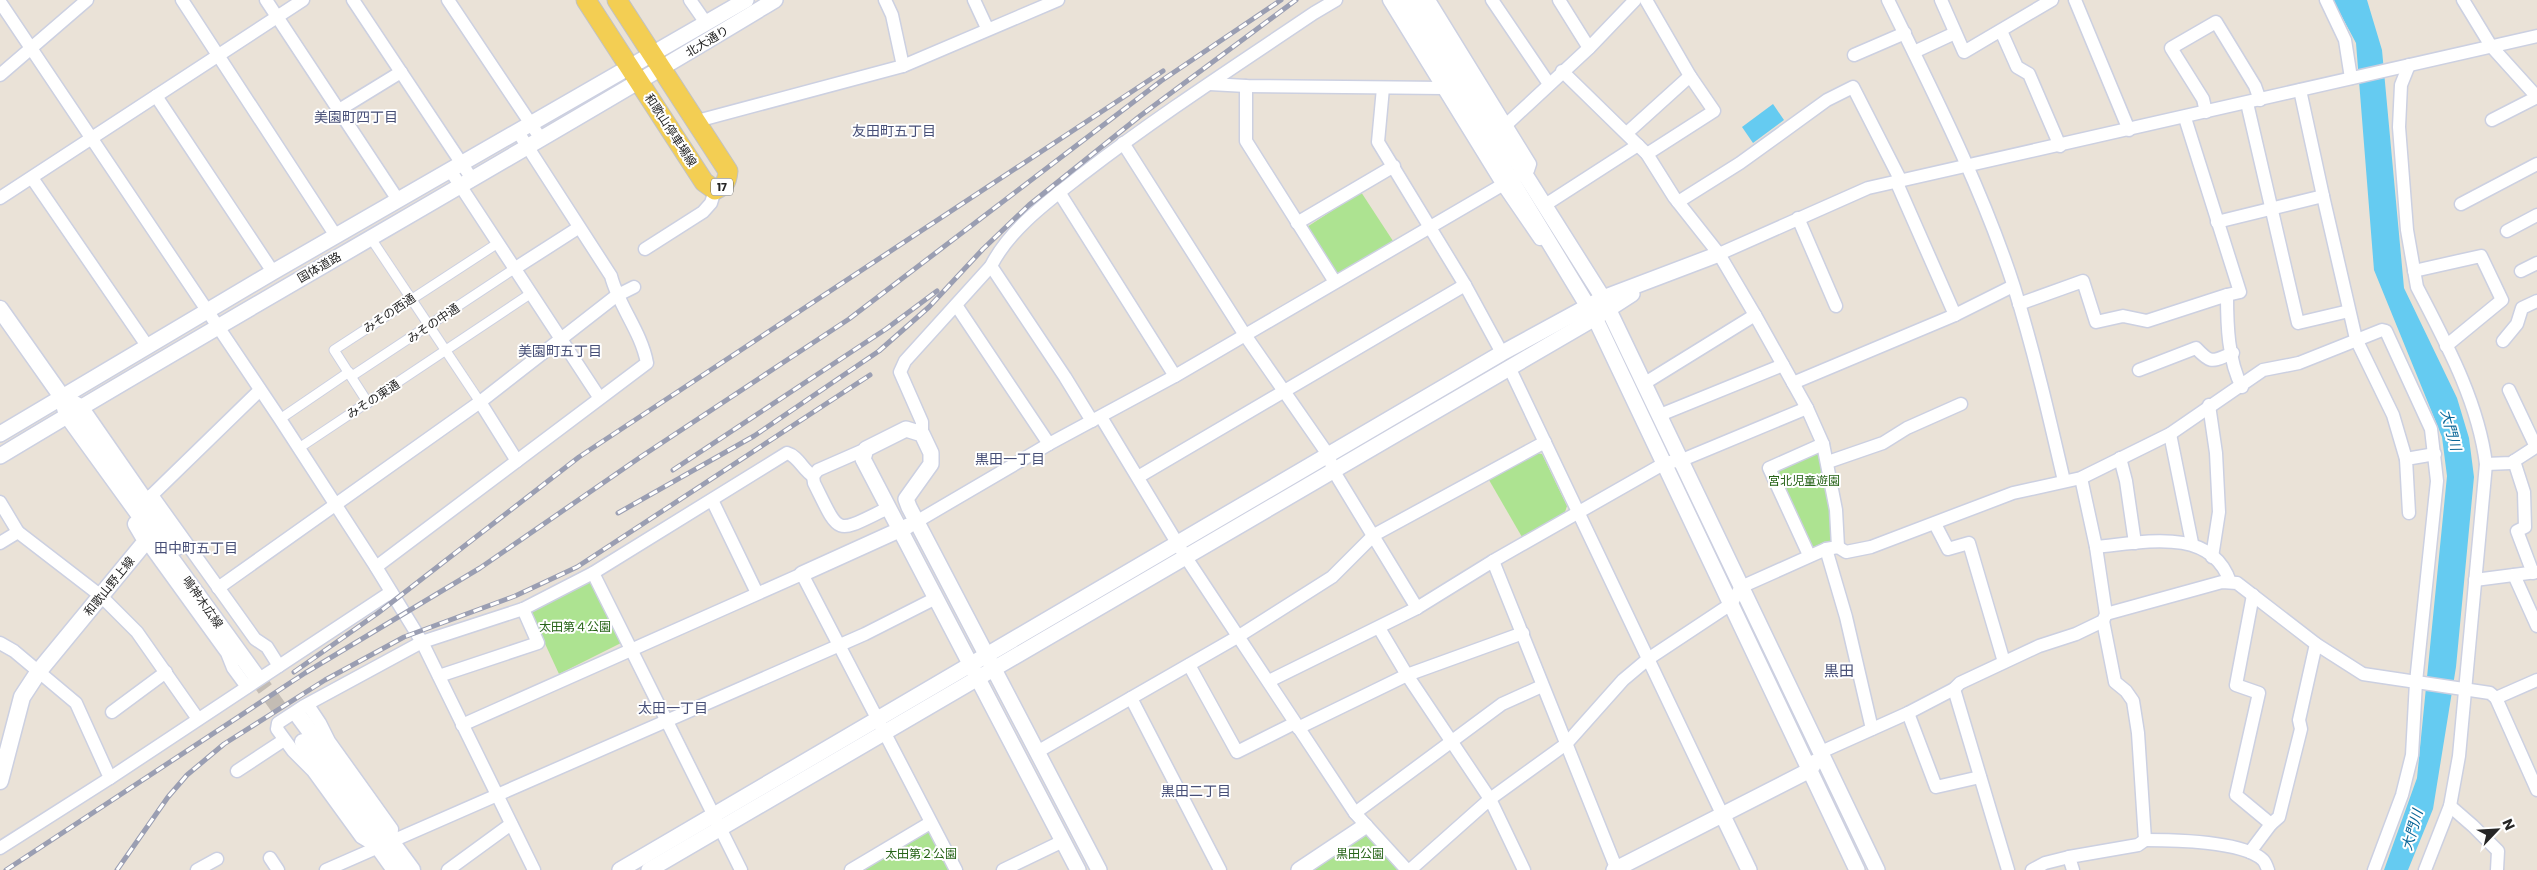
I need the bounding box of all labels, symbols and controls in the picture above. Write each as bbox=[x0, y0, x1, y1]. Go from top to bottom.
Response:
street label: 北大通り bbox=[682, 21, 732, 61]
street label: 和歌山停車場線 bbox=[641, 90, 701, 170]
district label: 美園町四丁目 bbox=[314, 107, 398, 127]
district label: 友田町五丁目 bbox=[852, 121, 936, 141]
road number: 17 bbox=[711, 178, 733, 196]
street label: 国体道路 bbox=[294, 248, 344, 286]
street label: みその西通 bbox=[359, 289, 419, 337]
street label: みその中通 bbox=[403, 299, 463, 347]
district label: 美園町五丁目 bbox=[518, 341, 602, 361]
street label: みその東通 bbox=[343, 376, 403, 422]
water label: 大門川 bbox=[2436, 407, 2467, 455]
district label: 黒田一丁目 bbox=[975, 449, 1045, 469]
park label: 宮北児童遊園 bbox=[1768, 472, 1840, 489]
district label: 田中町五丁目 bbox=[154, 538, 238, 558]
street label: 和歌山野上線 bbox=[80, 553, 138, 619]
street label: 鳴神木広線 bbox=[179, 573, 227, 631]
park label: 太田第４公園 bbox=[539, 618, 611, 635]
district label: 黒田 bbox=[1824, 660, 1854, 681]
district label: 太田一丁目 bbox=[638, 698, 708, 718]
district label: 黒田二丁目 bbox=[1161, 781, 1231, 801]
water label: 大門川 bbox=[2397, 805, 2428, 853]
north arrow bbox=[2472, 805, 2522, 855]
text: N bbox=[2497, 816, 2520, 834]
park label: 太田第２公園 bbox=[885, 845, 957, 862]
park label: 黒田公園 bbox=[1336, 845, 1384, 862]

